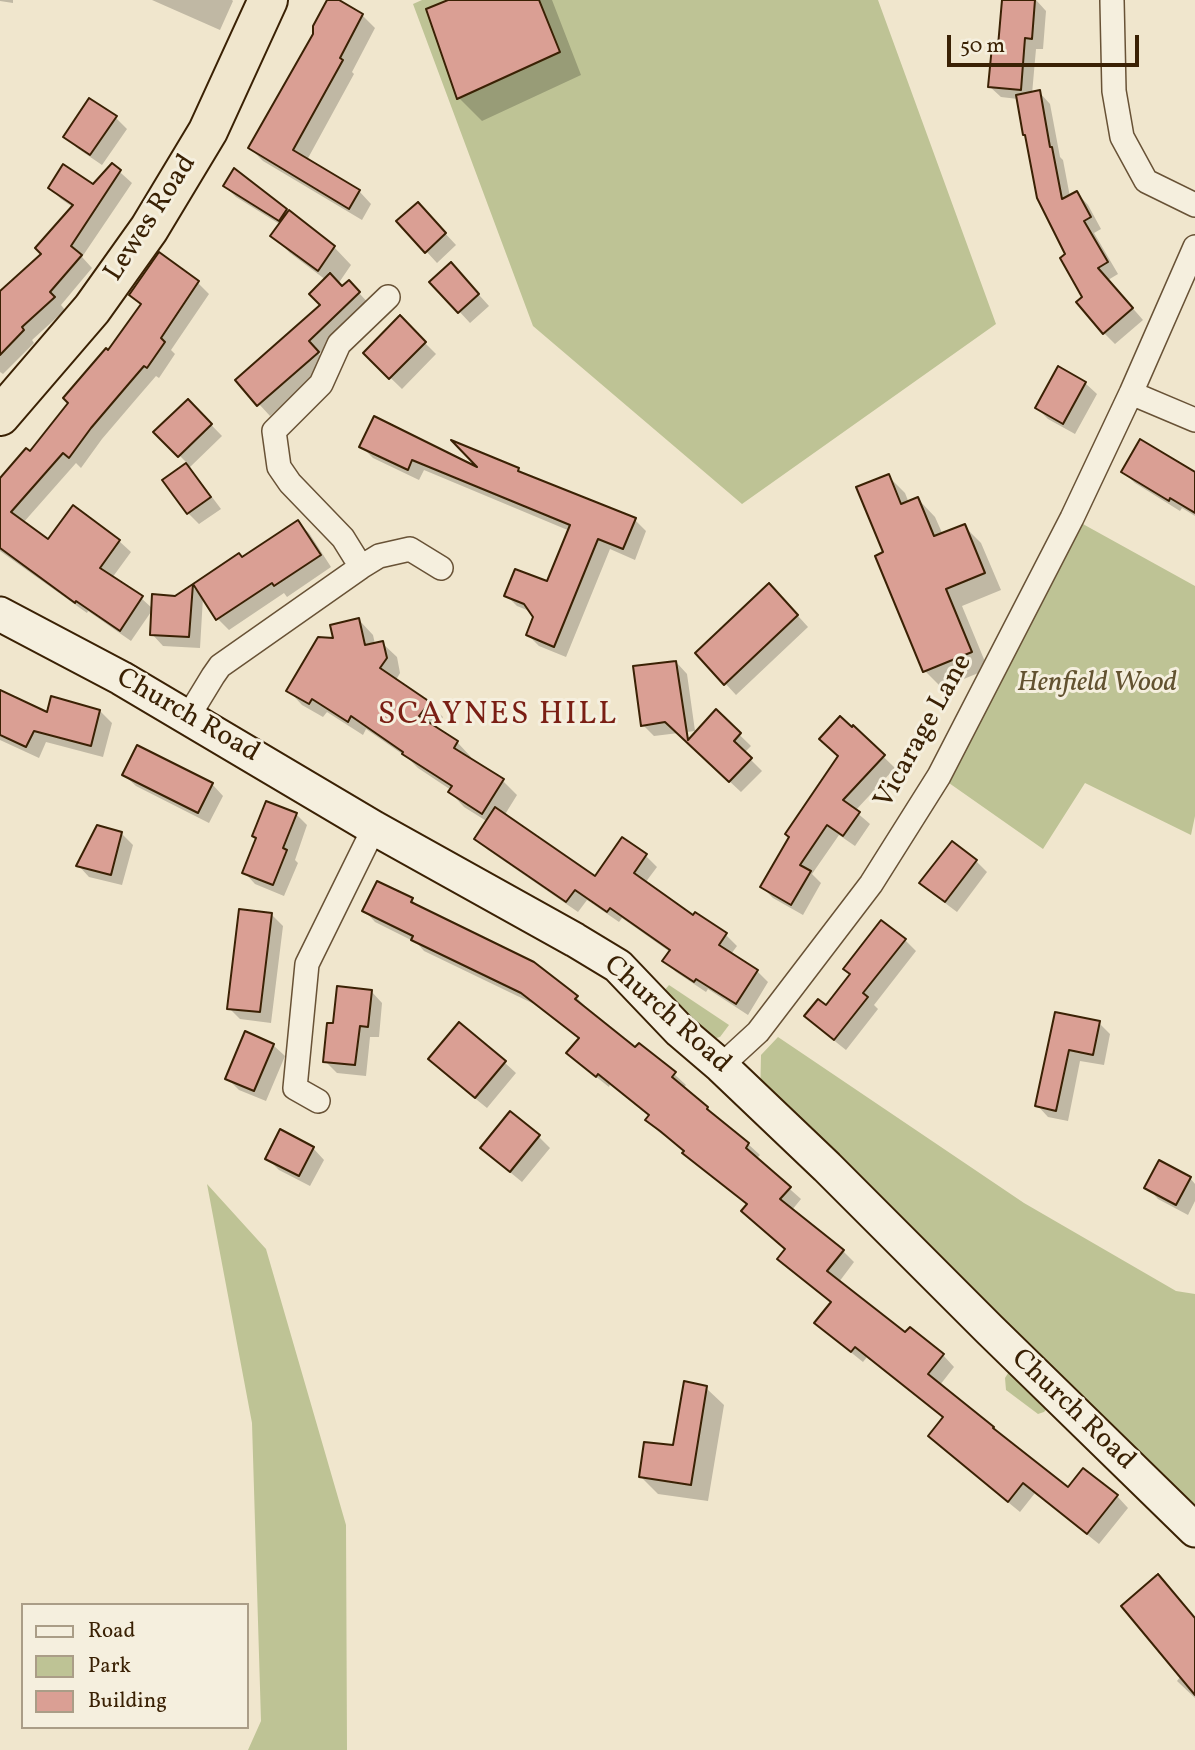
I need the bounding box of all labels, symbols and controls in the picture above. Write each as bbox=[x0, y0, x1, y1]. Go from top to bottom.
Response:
scale bar bbox=[950, 21, 1142, 65]
text: 50 m bbox=[960, 32, 1005, 61]
street label: Lewes Road bbox=[99, 149, 205, 289]
street label: Vicarage Lane bbox=[869, 649, 981, 815]
street label: Church Road bbox=[109, 662, 265, 772]
park label: Henfield Wood bbox=[1017, 668, 1177, 702]
district label: SCAYNES HILL bbox=[379, 698, 617, 736]
street label: Church Road bbox=[595, 950, 737, 1082]
street label: Church Road bbox=[1003, 1343, 1141, 1479]
legend bbox=[21, 1603, 248, 1729]
text: Road bbox=[88, 1617, 135, 1646]
text: Park bbox=[88, 1652, 131, 1681]
text: Building bbox=[88, 1687, 167, 1716]

